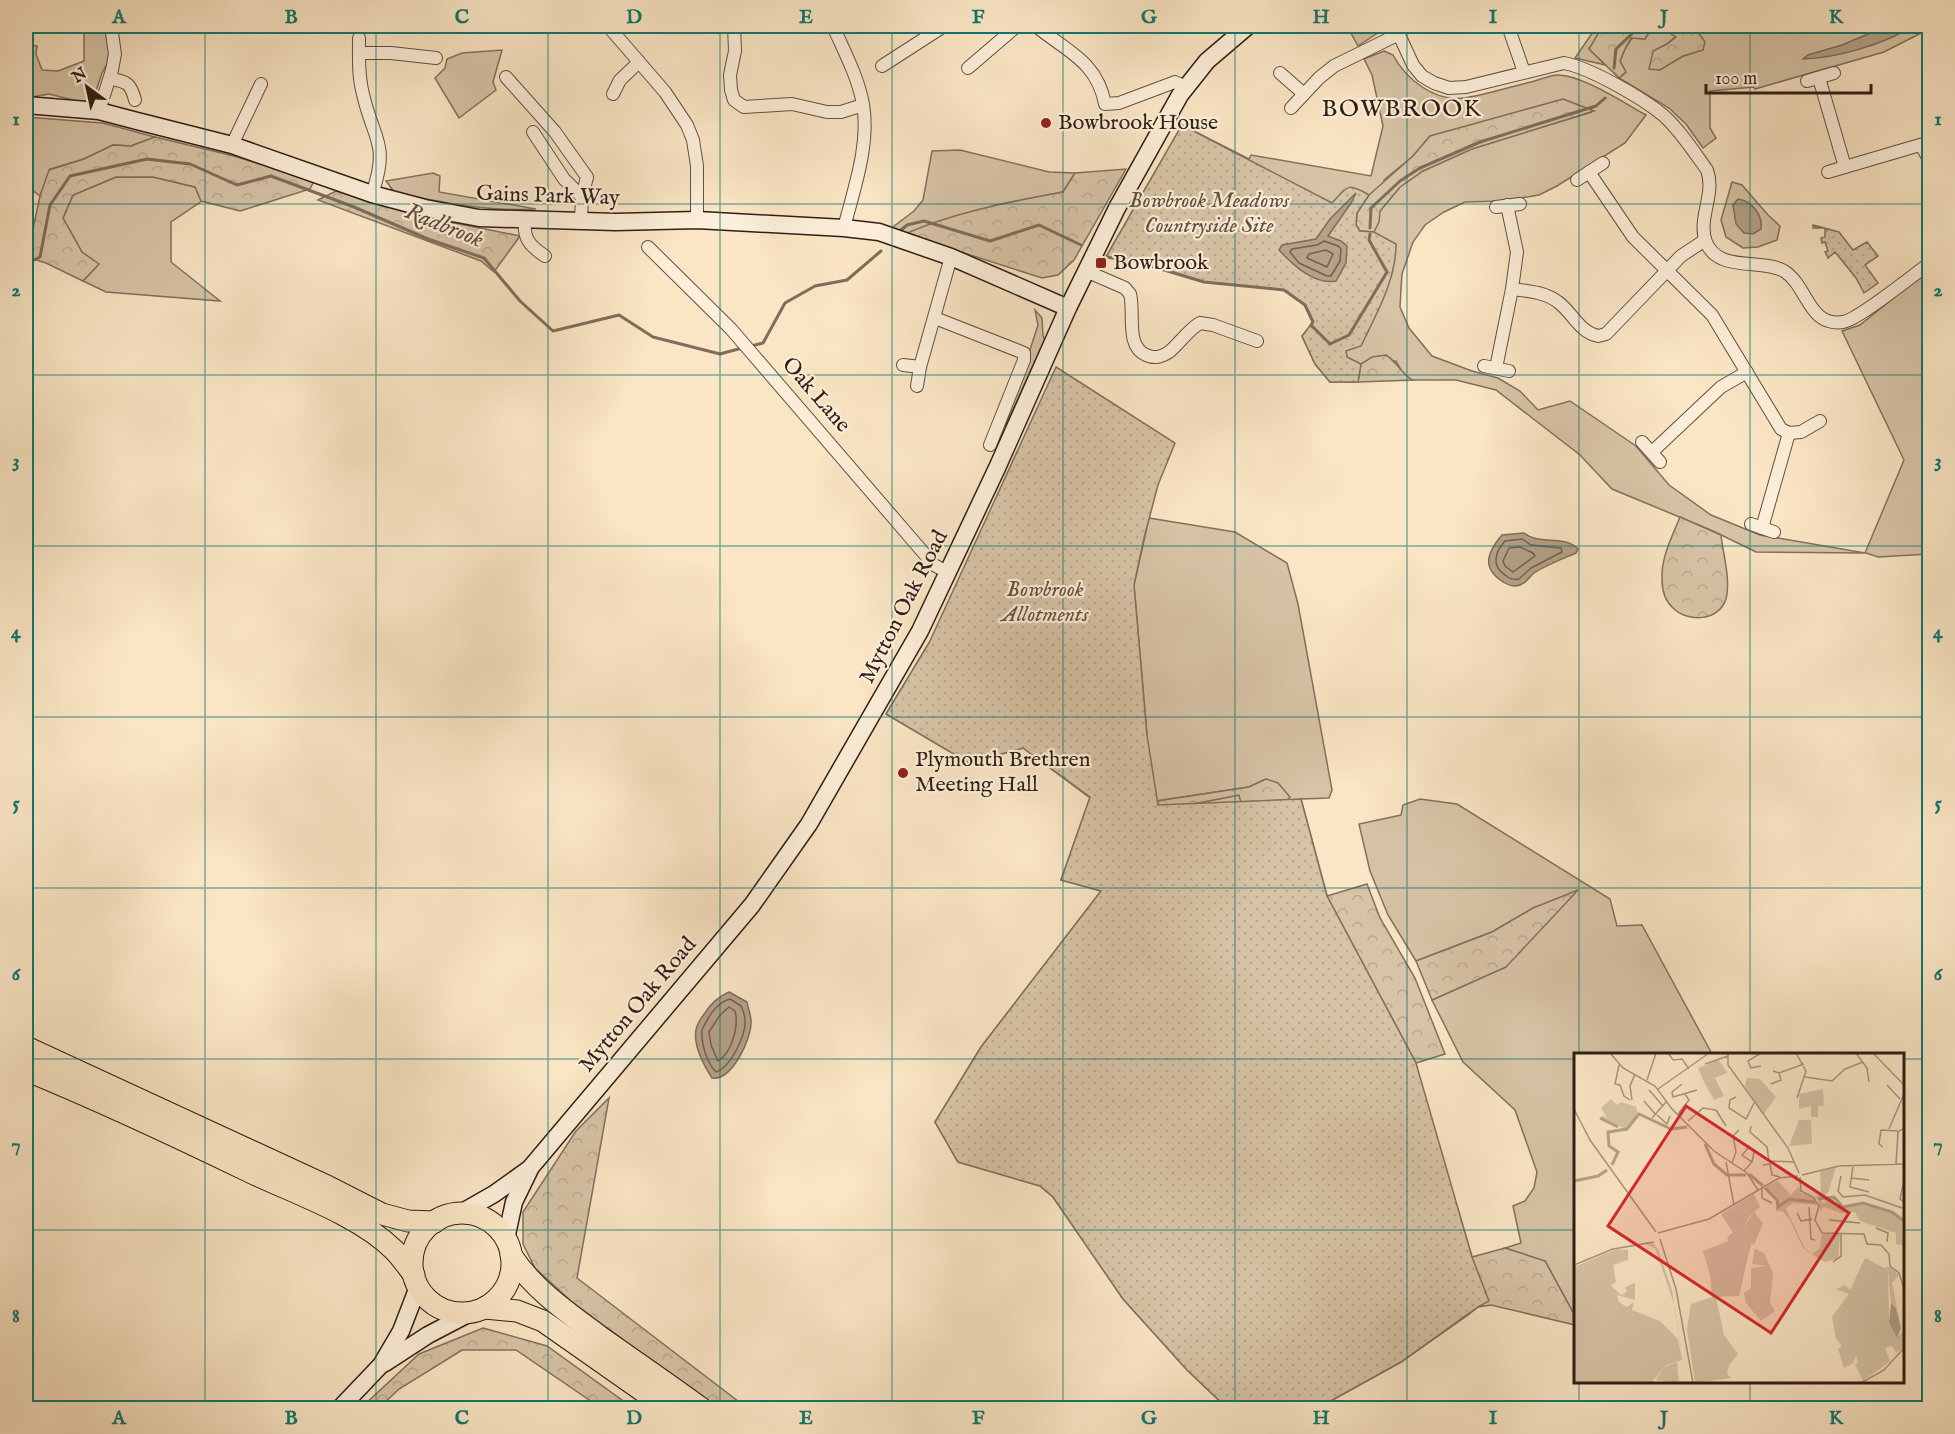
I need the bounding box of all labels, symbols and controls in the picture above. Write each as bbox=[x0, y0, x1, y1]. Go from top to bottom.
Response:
text: A bbox=[111, 5, 127, 30]
text: B bbox=[284, 5, 298, 30]
text: C bbox=[455, 5, 469, 30]
text: D bbox=[626, 5, 642, 30]
text: E bbox=[799, 5, 813, 30]
text: F bbox=[972, 5, 985, 30]
text: G bbox=[1141, 5, 1158, 30]
text: H bbox=[1312, 5, 1330, 30]
text: I bbox=[1489, 5, 1498, 30]
text: J bbox=[1657, 5, 1669, 30]
text: K bbox=[1829, 5, 1845, 30]
north arrow bbox=[57, 57, 117, 117]
scale bar bbox=[1706, 57, 1871, 95]
text: N bbox=[68, 64, 91, 89]
text: 100 m bbox=[1715, 68, 1757, 91]
district label: BOWBROOK bbox=[1322, 94, 1482, 125]
text: 1 bbox=[12, 107, 20, 132]
text: 1 bbox=[1934, 107, 1942, 132]
place label: Bowbrook House bbox=[1058, 109, 1218, 137]
marker: Bowbrook House bbox=[1039, 116, 1053, 130]
street label: Gains Park Way bbox=[476, 180, 620, 213]
park label: Bowbrook Meadows Countryside Site bbox=[1129, 187, 1290, 240]
water label: Radbrook bbox=[400, 196, 488, 256]
place label: Bowbrook bbox=[1113, 249, 1209, 277]
marker: Bowbrook bbox=[1094, 256, 1108, 270]
text: 2 bbox=[11, 278, 21, 303]
text: 2 bbox=[1933, 278, 1943, 303]
street label: Oak Lane bbox=[775, 351, 857, 439]
text: 3 bbox=[12, 449, 20, 474]
text: 3 bbox=[1934, 449, 1942, 474]
street label: Mytton Oak Road bbox=[853, 525, 955, 688]
park label: Bowbrook Allotments bbox=[1000, 576, 1089, 629]
text: 4 bbox=[11, 620, 22, 645]
text: 4 bbox=[1933, 620, 1944, 645]
place label: Plymouth Brethren Meeting Hall bbox=[915, 746, 1091, 799]
marker: Plymouth Brethren Meeting Hall bbox=[896, 766, 910, 780]
text: 5 bbox=[12, 791, 20, 816]
text: 5 bbox=[1934, 791, 1942, 816]
street label: Mytton Oak Road bbox=[573, 931, 703, 1078]
text: 6 bbox=[12, 962, 22, 987]
text: 6 bbox=[1934, 962, 1944, 987]
inset map bbox=[1574, 1053, 1904, 1383]
text: 7 bbox=[11, 1133, 21, 1158]
text: 7 bbox=[1933, 1133, 1943, 1158]
text: 8 bbox=[12, 1304, 20, 1329]
text: 8 bbox=[1934, 1304, 1942, 1329]
text: A bbox=[111, 1406, 127, 1431]
text: B bbox=[284, 1406, 298, 1431]
text: C bbox=[455, 1406, 469, 1431]
text: D bbox=[626, 1406, 642, 1431]
text: E bbox=[799, 1406, 813, 1431]
text: F bbox=[972, 1406, 985, 1431]
text: G bbox=[1141, 1406, 1158, 1431]
text: H bbox=[1312, 1406, 1330, 1431]
text: I bbox=[1489, 1406, 1498, 1431]
text: J bbox=[1657, 1406, 1669, 1431]
text: K bbox=[1829, 1406, 1845, 1431]

